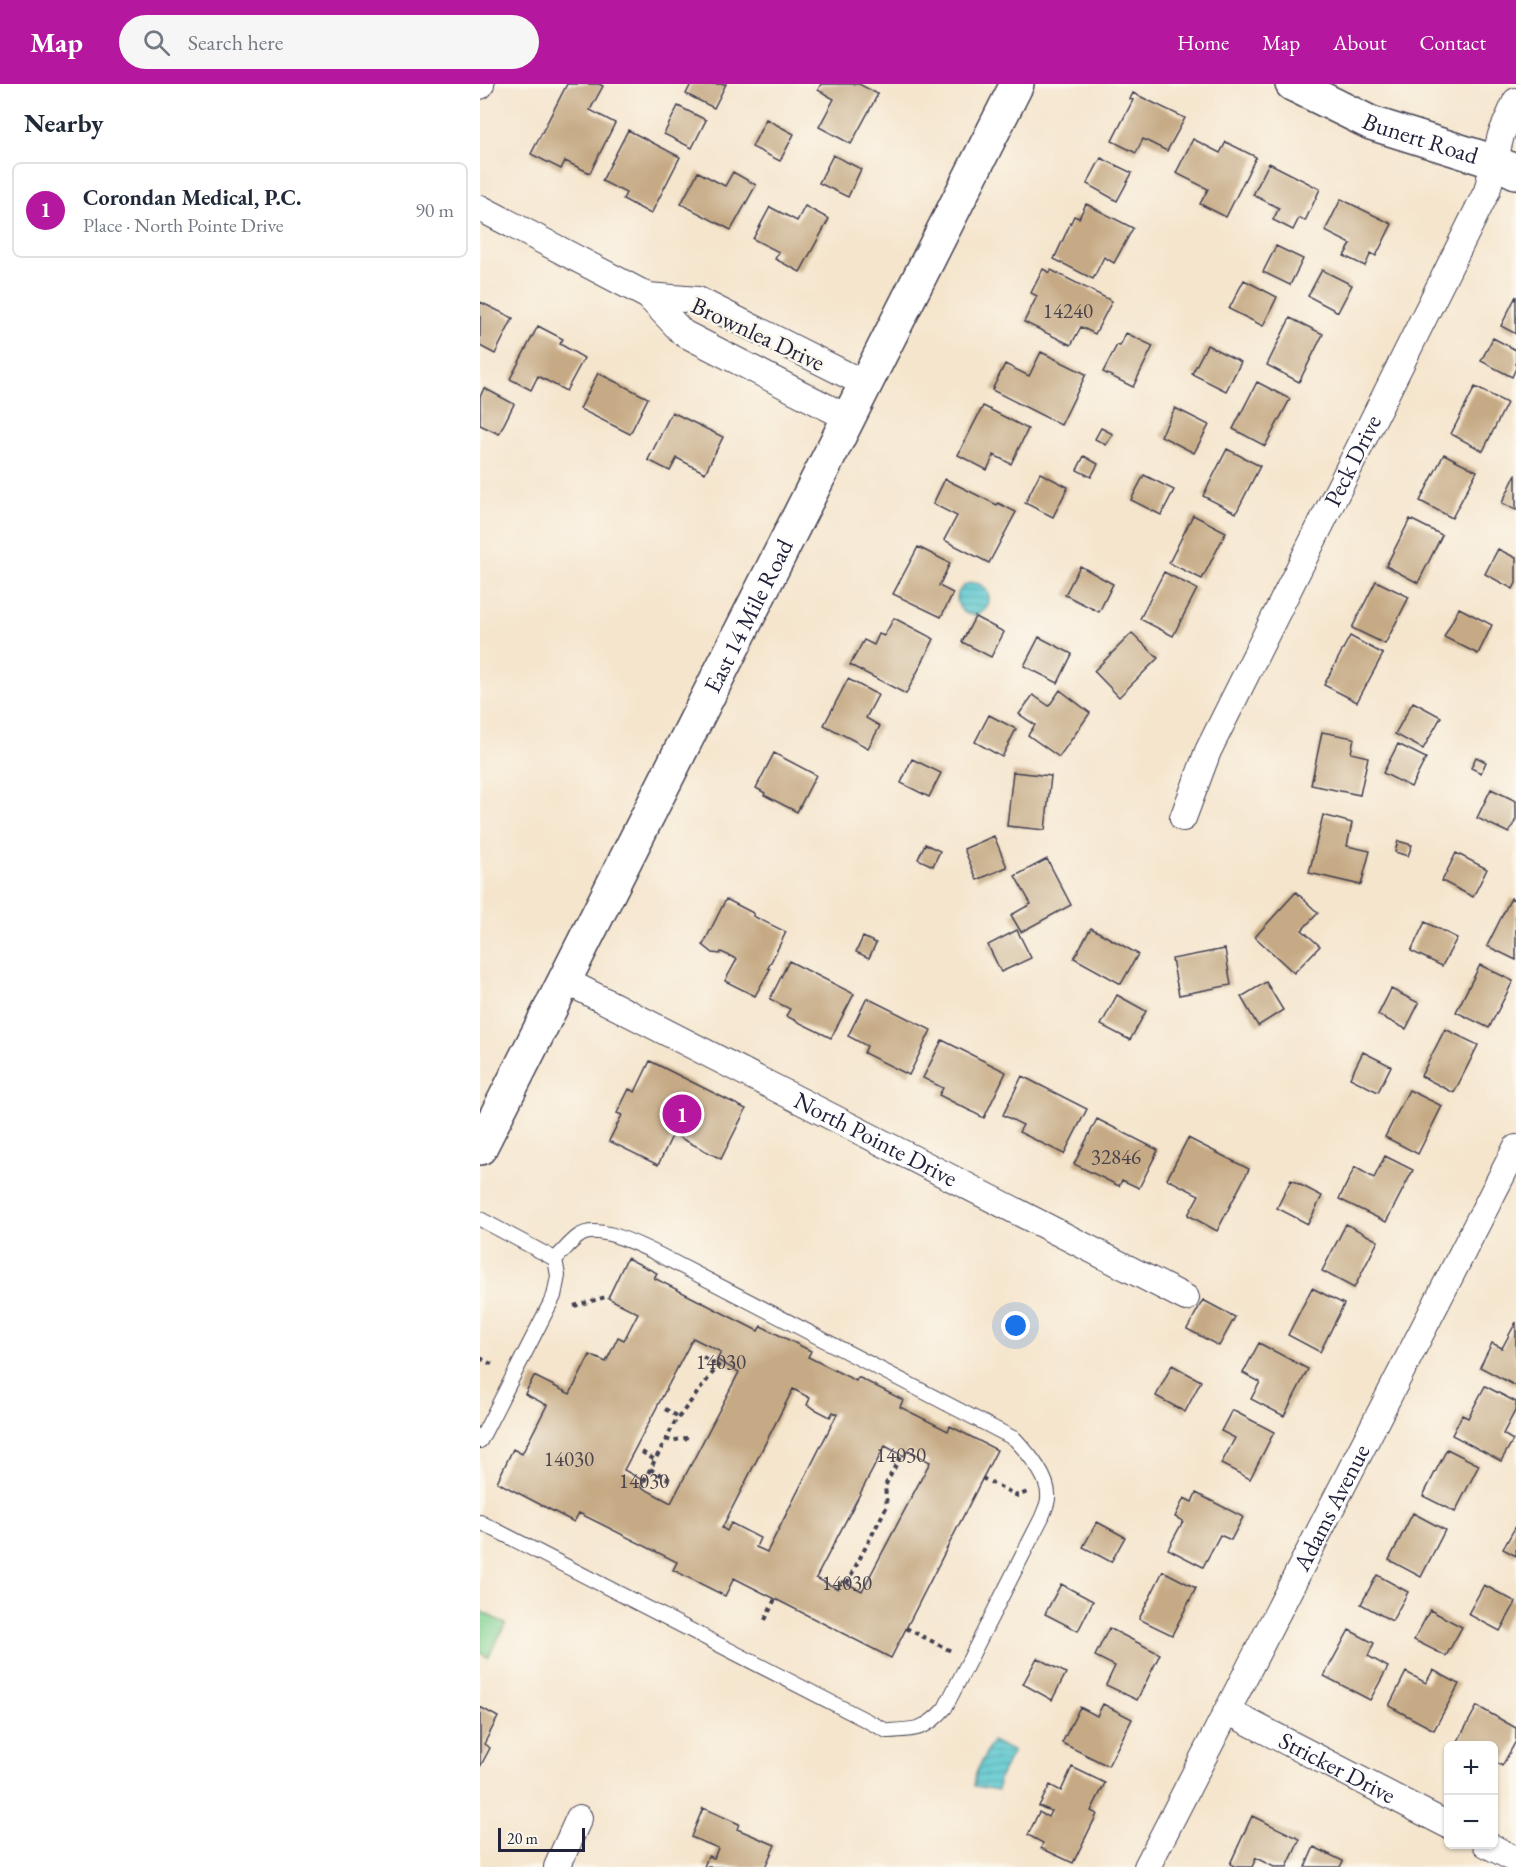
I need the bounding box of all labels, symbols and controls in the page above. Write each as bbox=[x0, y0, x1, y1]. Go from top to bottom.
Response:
search box bbox=[119, 15, 539, 69]
text: Map bbox=[30, 24, 83, 60]
icon: search bbox=[140, 26, 173, 59]
text: Search here bbox=[188, 28, 283, 57]
text: Home bbox=[1177, 29, 1229, 56]
text: Map bbox=[1262, 29, 1300, 56]
text: About bbox=[1333, 29, 1386, 56]
text: Contact bbox=[1419, 29, 1486, 56]
street label: Bunert Road bbox=[1357, 105, 1483, 171]
text: Nearby bbox=[24, 106, 104, 140]
text: Corondan Medical, P.C. bbox=[83, 183, 301, 212]
text: 1 bbox=[40, 197, 51, 223]
text: 90 m bbox=[415, 197, 454, 223]
text: Place · North Pointe Drive bbox=[83, 212, 284, 238]
street label: Brownlea Drive bbox=[687, 289, 830, 378]
house number: 14240 bbox=[1043, 297, 1093, 324]
street label: Peck Drive bbox=[1316, 409, 1388, 511]
street label: East 14 Mile Road bbox=[696, 533, 800, 698]
street label: North Pointe Drive bbox=[789, 1084, 963, 1193]
pin: 1 bbox=[662, 1092, 702, 1136]
house number: 32846 bbox=[1091, 1143, 1141, 1170]
your location bbox=[1001, 1311, 1030, 1340]
house number: 14030 bbox=[696, 1348, 746, 1375]
street label: Adams Avenue bbox=[1285, 1439, 1376, 1577]
house number: 14030 bbox=[876, 1441, 926, 1468]
house number: 14030 bbox=[544, 1445, 594, 1472]
house number: 14030 bbox=[619, 1467, 669, 1494]
house number: 14030 bbox=[822, 1569, 872, 1596]
street label: Stricker Drive bbox=[1274, 1724, 1401, 1810]
map controls bbox=[1444, 1741, 1498, 1849]
button: + bbox=[1444, 1741, 1498, 1795]
button: − bbox=[1444, 1795, 1498, 1849]
scale bar bbox=[498, 1825, 585, 1852]
text: 20 m bbox=[507, 1828, 538, 1849]

